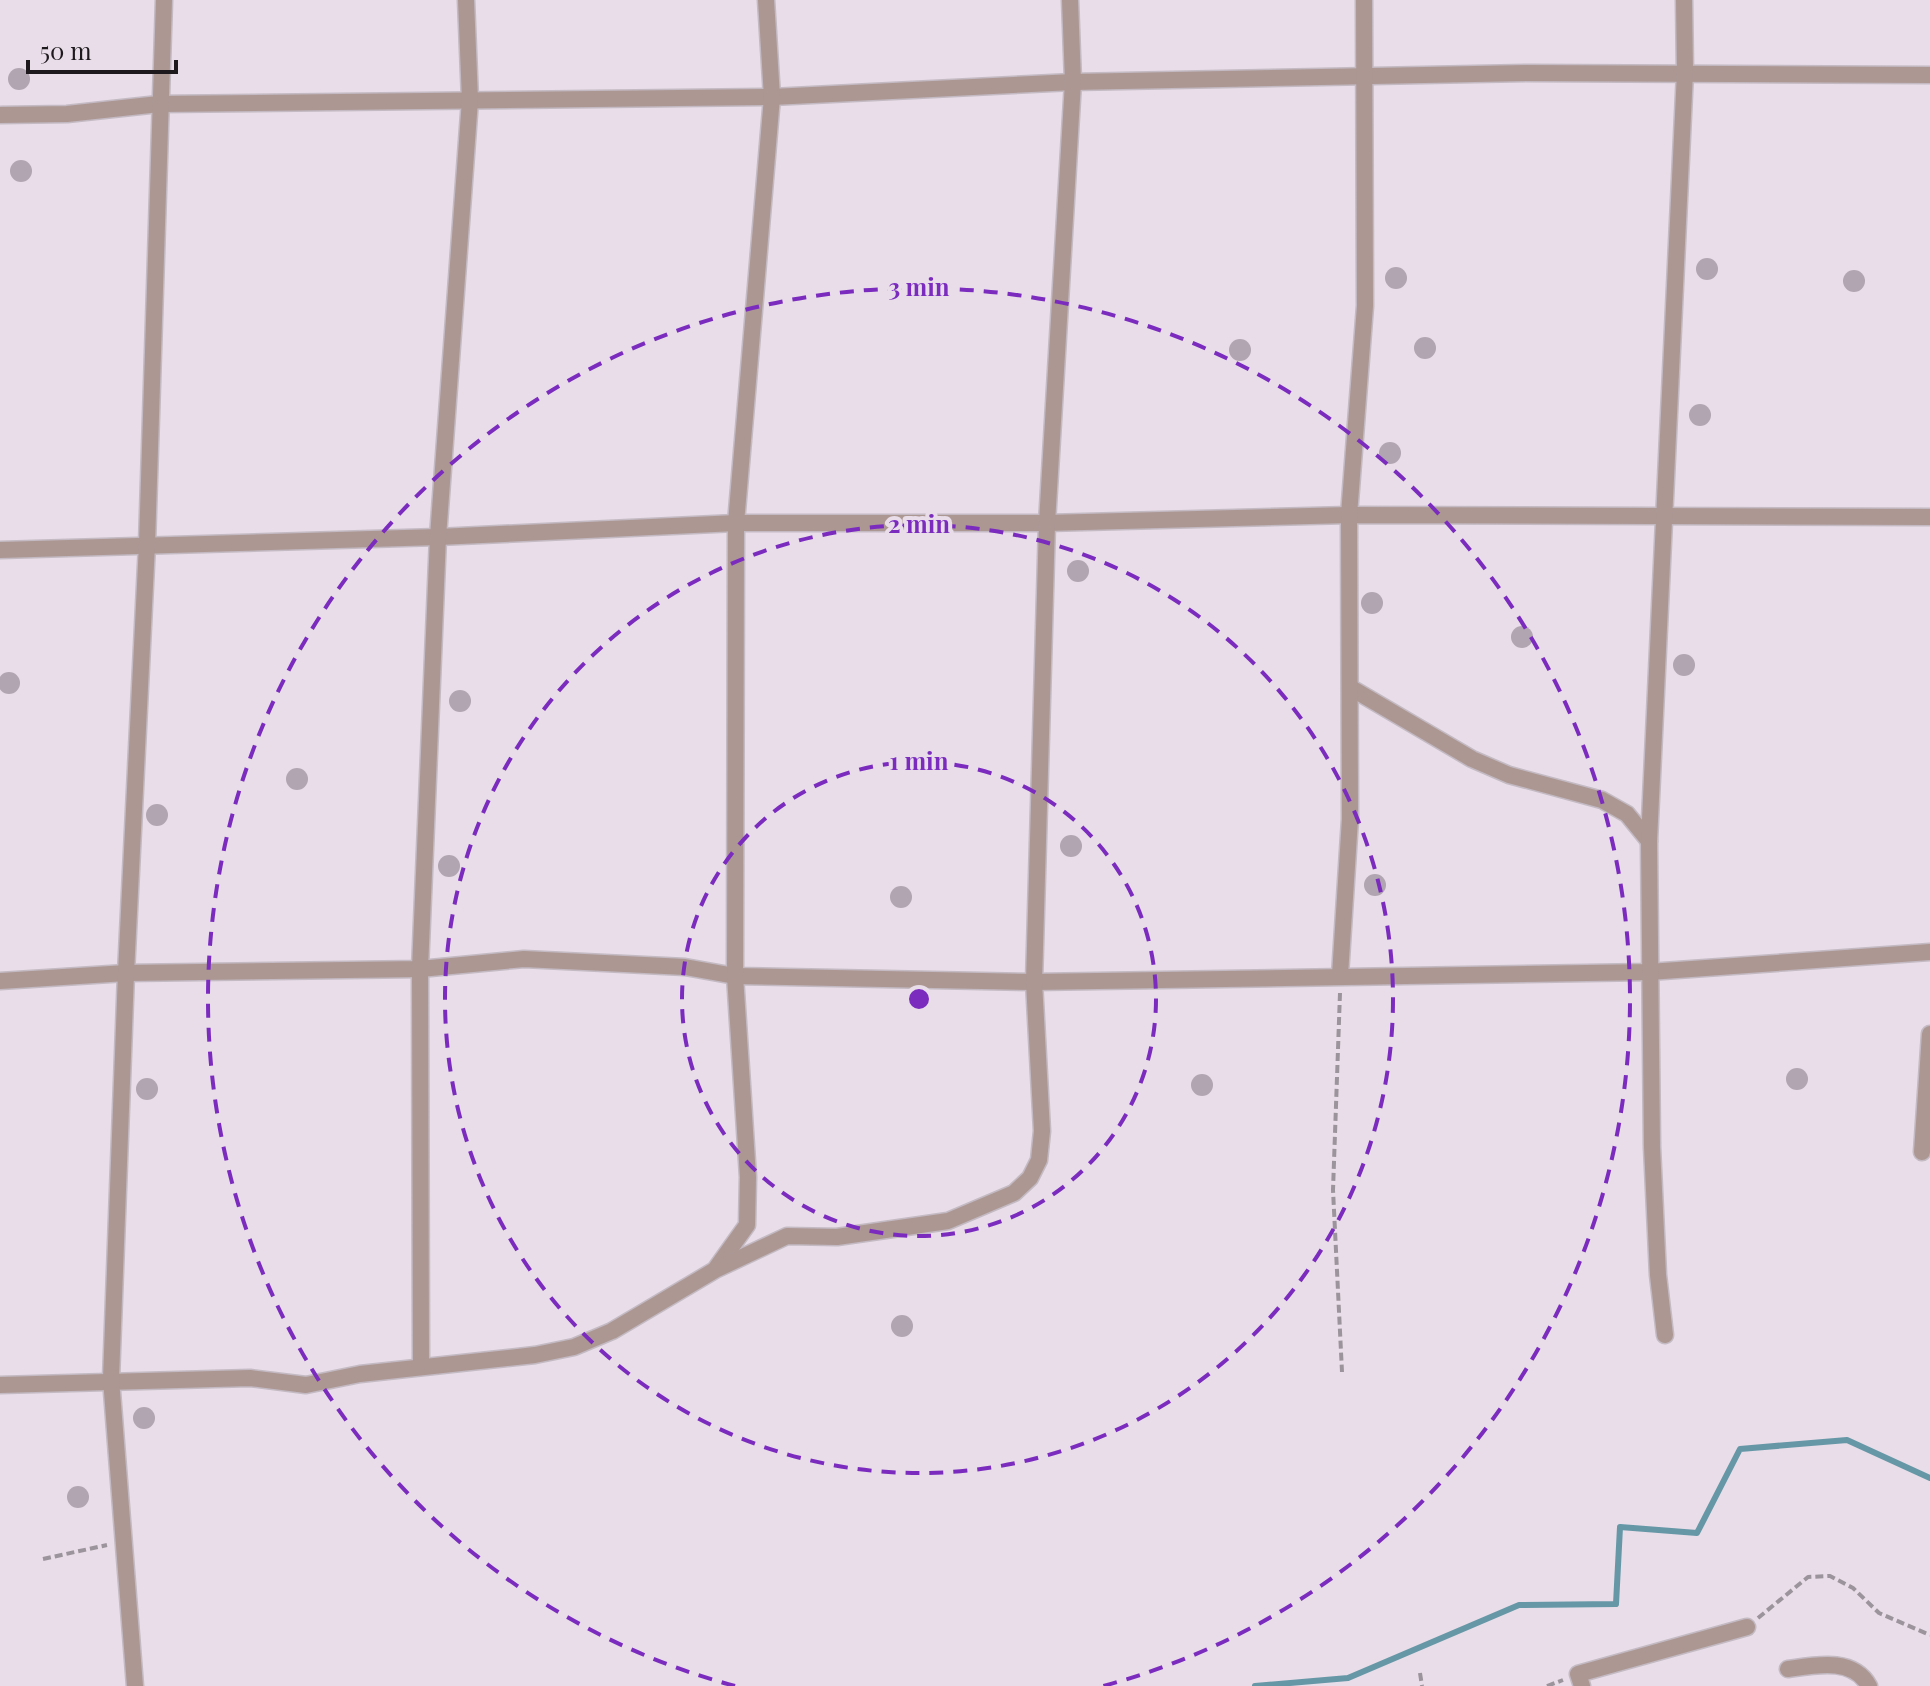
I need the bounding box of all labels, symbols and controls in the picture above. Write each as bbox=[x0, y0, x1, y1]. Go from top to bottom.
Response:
scale bar bbox=[28, 24, 176, 74]
text: 50 m bbox=[40, 34, 92, 66]
text: 3 min bbox=[888, 270, 950, 302]
text: 2 min bbox=[888, 507, 950, 539]
text: 1 min bbox=[890, 744, 949, 776]
centre of rings bbox=[905, 985, 933, 1013]

